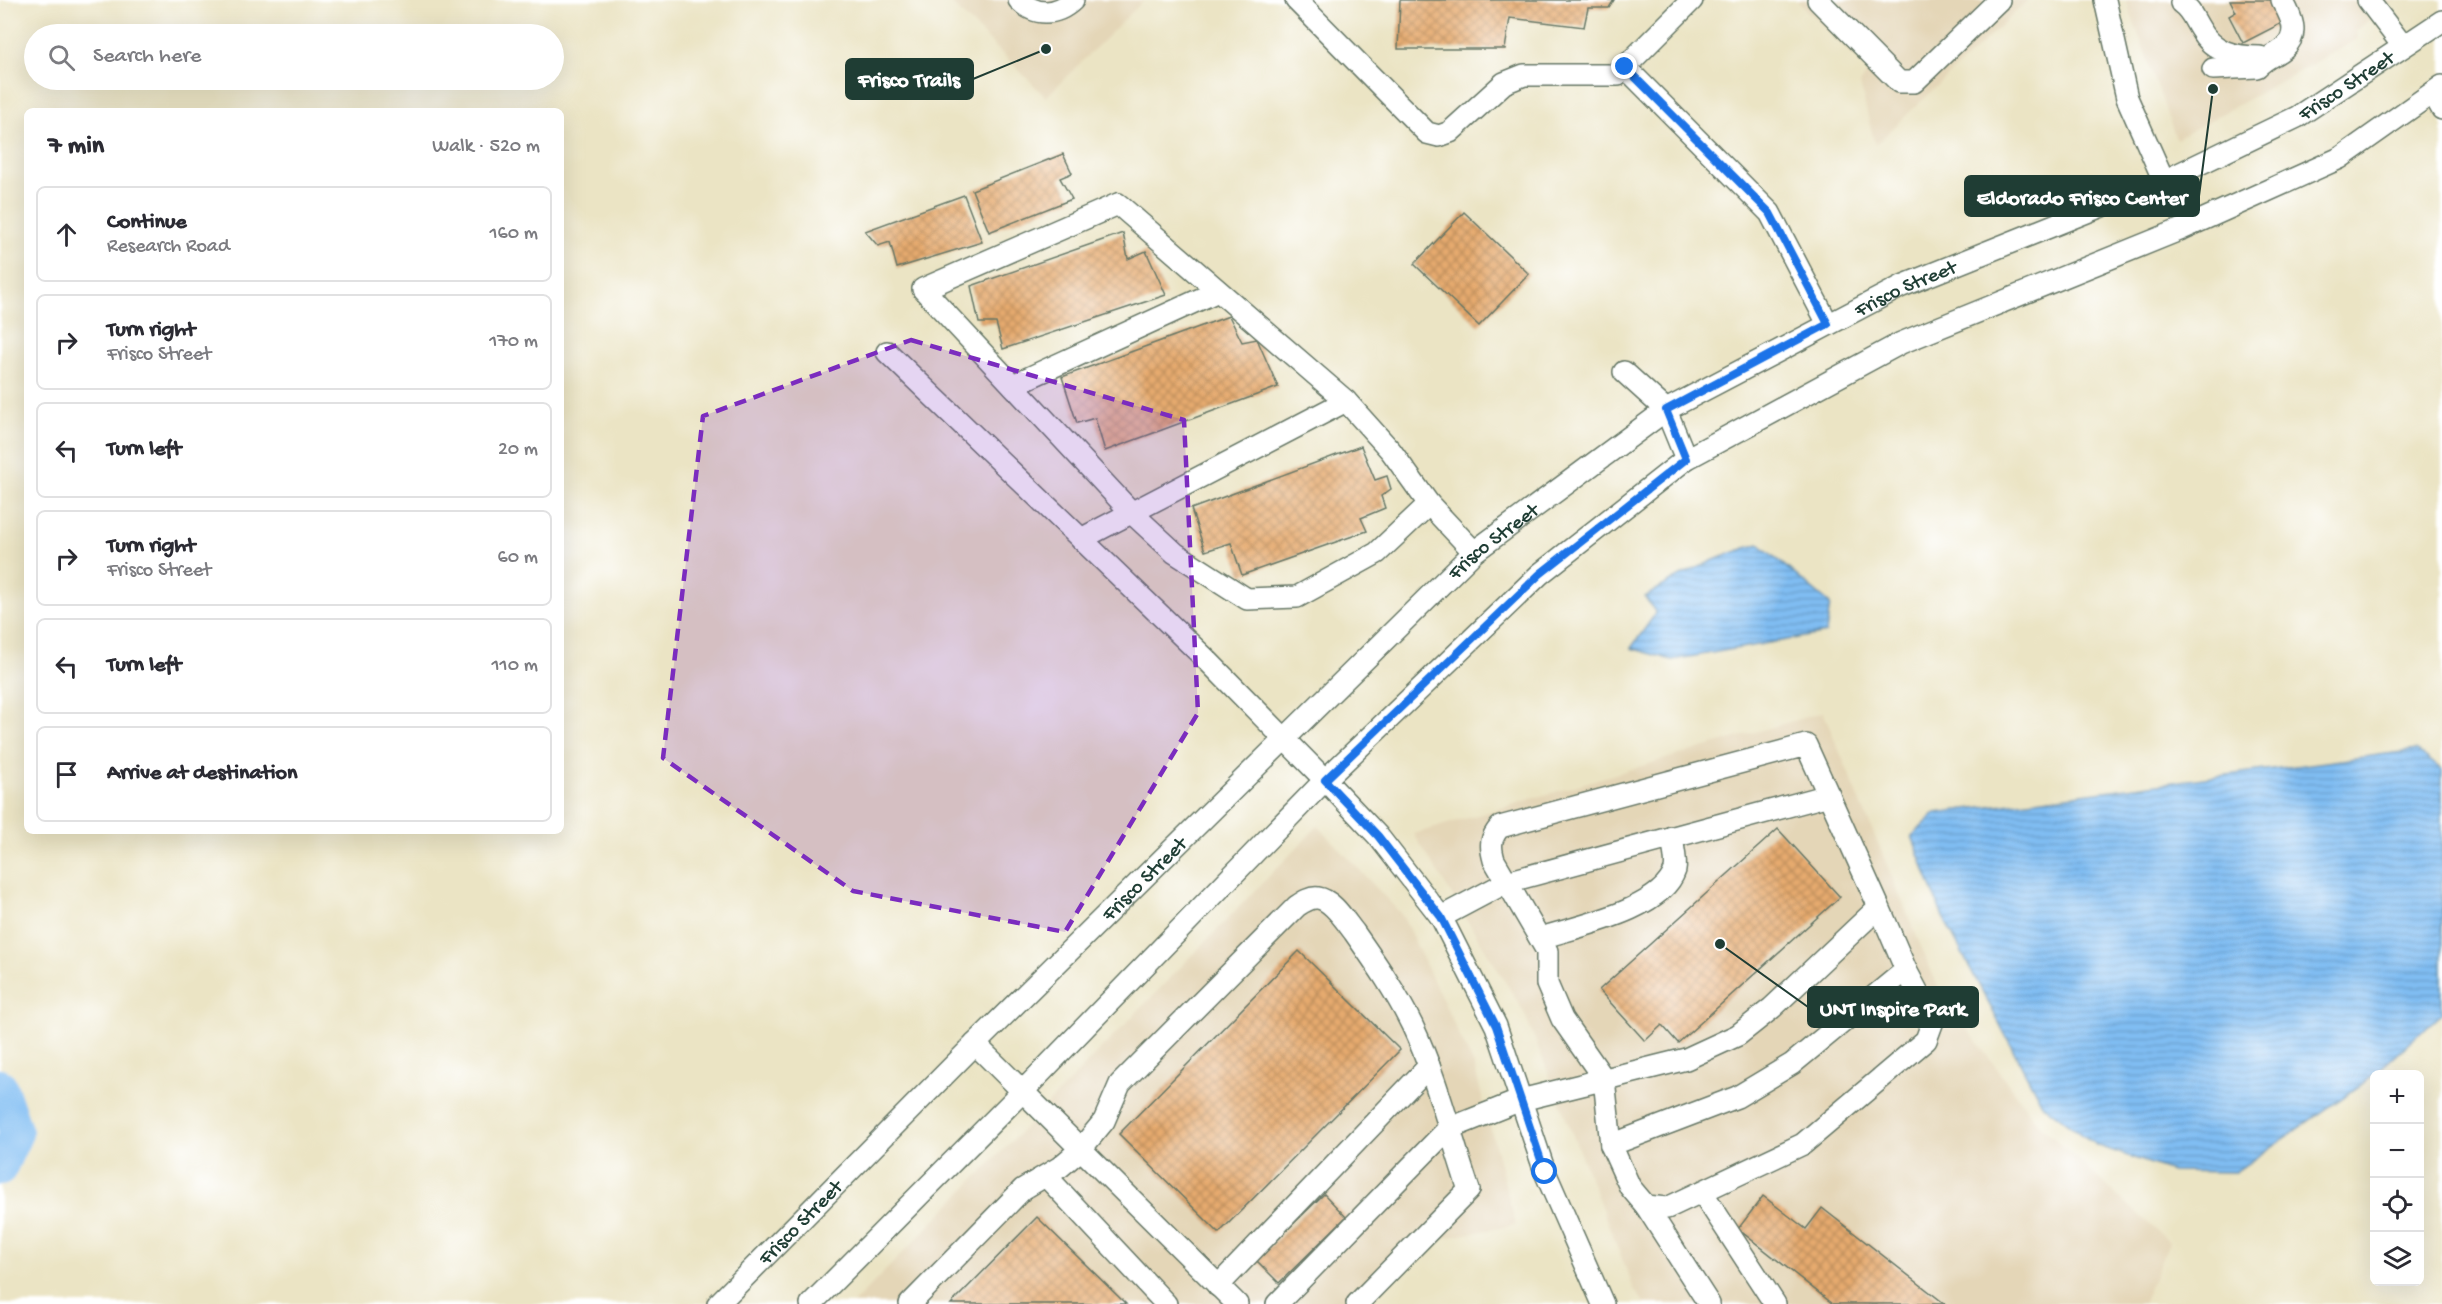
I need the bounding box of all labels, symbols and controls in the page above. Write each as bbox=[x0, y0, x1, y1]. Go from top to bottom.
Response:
search box bbox=[24, 24, 564, 90]
icon: search bbox=[45, 41, 78, 74]
text: Search here bbox=[93, 44, 201, 70]
street label: Frisco Street bbox=[2294, 46, 2402, 129]
route end bbox=[1611, 53, 1637, 79]
callout: Frisco Trails bbox=[846, 59, 973, 99]
text: Frisco Trails bbox=[857, 69, 962, 95]
text: 7 min bbox=[48, 132, 104, 163]
text: Walk · 520 m bbox=[432, 136, 540, 159]
callout: Eldorado Frisco Center bbox=[1965, 176, 2199, 216]
text: Eldorado Frisco Center bbox=[1977, 187, 2189, 213]
text: Continue bbox=[107, 210, 187, 236]
icon: ahead bbox=[50, 218, 83, 251]
text: 160 m bbox=[489, 223, 538, 246]
text: Research Road bbox=[107, 236, 230, 259]
street label: Frisco Street bbox=[1850, 256, 1963, 325]
text: Turn right bbox=[107, 318, 195, 344]
icon: right bbox=[50, 326, 83, 359]
text: 170 m bbox=[489, 331, 538, 354]
text: Frisco Street bbox=[107, 344, 211, 367]
icon: left bbox=[50, 434, 83, 467]
text: Turn left bbox=[107, 437, 181, 463]
text: 20 m bbox=[498, 439, 538, 462]
street label: Frisco Street bbox=[1443, 498, 1547, 587]
text: Turn right bbox=[107, 534, 195, 560]
icon: right bbox=[50, 542, 83, 575]
text: 60 m bbox=[498, 547, 538, 570]
text: Frisco Street bbox=[107, 560, 211, 583]
icon: left bbox=[50, 650, 83, 683]
text: Turn left bbox=[107, 653, 181, 679]
text: 110 m bbox=[492, 655, 538, 678]
icon: arrive bbox=[50, 758, 83, 791]
text: Arrive at destination bbox=[107, 761, 297, 787]
street label: Frisco Street bbox=[1097, 831, 1195, 929]
callout: UNT Inspire Park bbox=[1808, 987, 1978, 1027]
text: UNT Inspire Park bbox=[1820, 998, 1968, 1024]
map controls bbox=[2370, 1070, 2424, 1286]
button: + bbox=[2370, 1070, 2424, 1124]
button: − bbox=[2370, 1124, 2424, 1178]
route start bbox=[1531, 1158, 1557, 1184]
street label: Frisco Street bbox=[754, 1174, 851, 1272]
button: locate bbox=[2370, 1178, 2424, 1232]
button: layers bbox=[2370, 1232, 2424, 1286]

